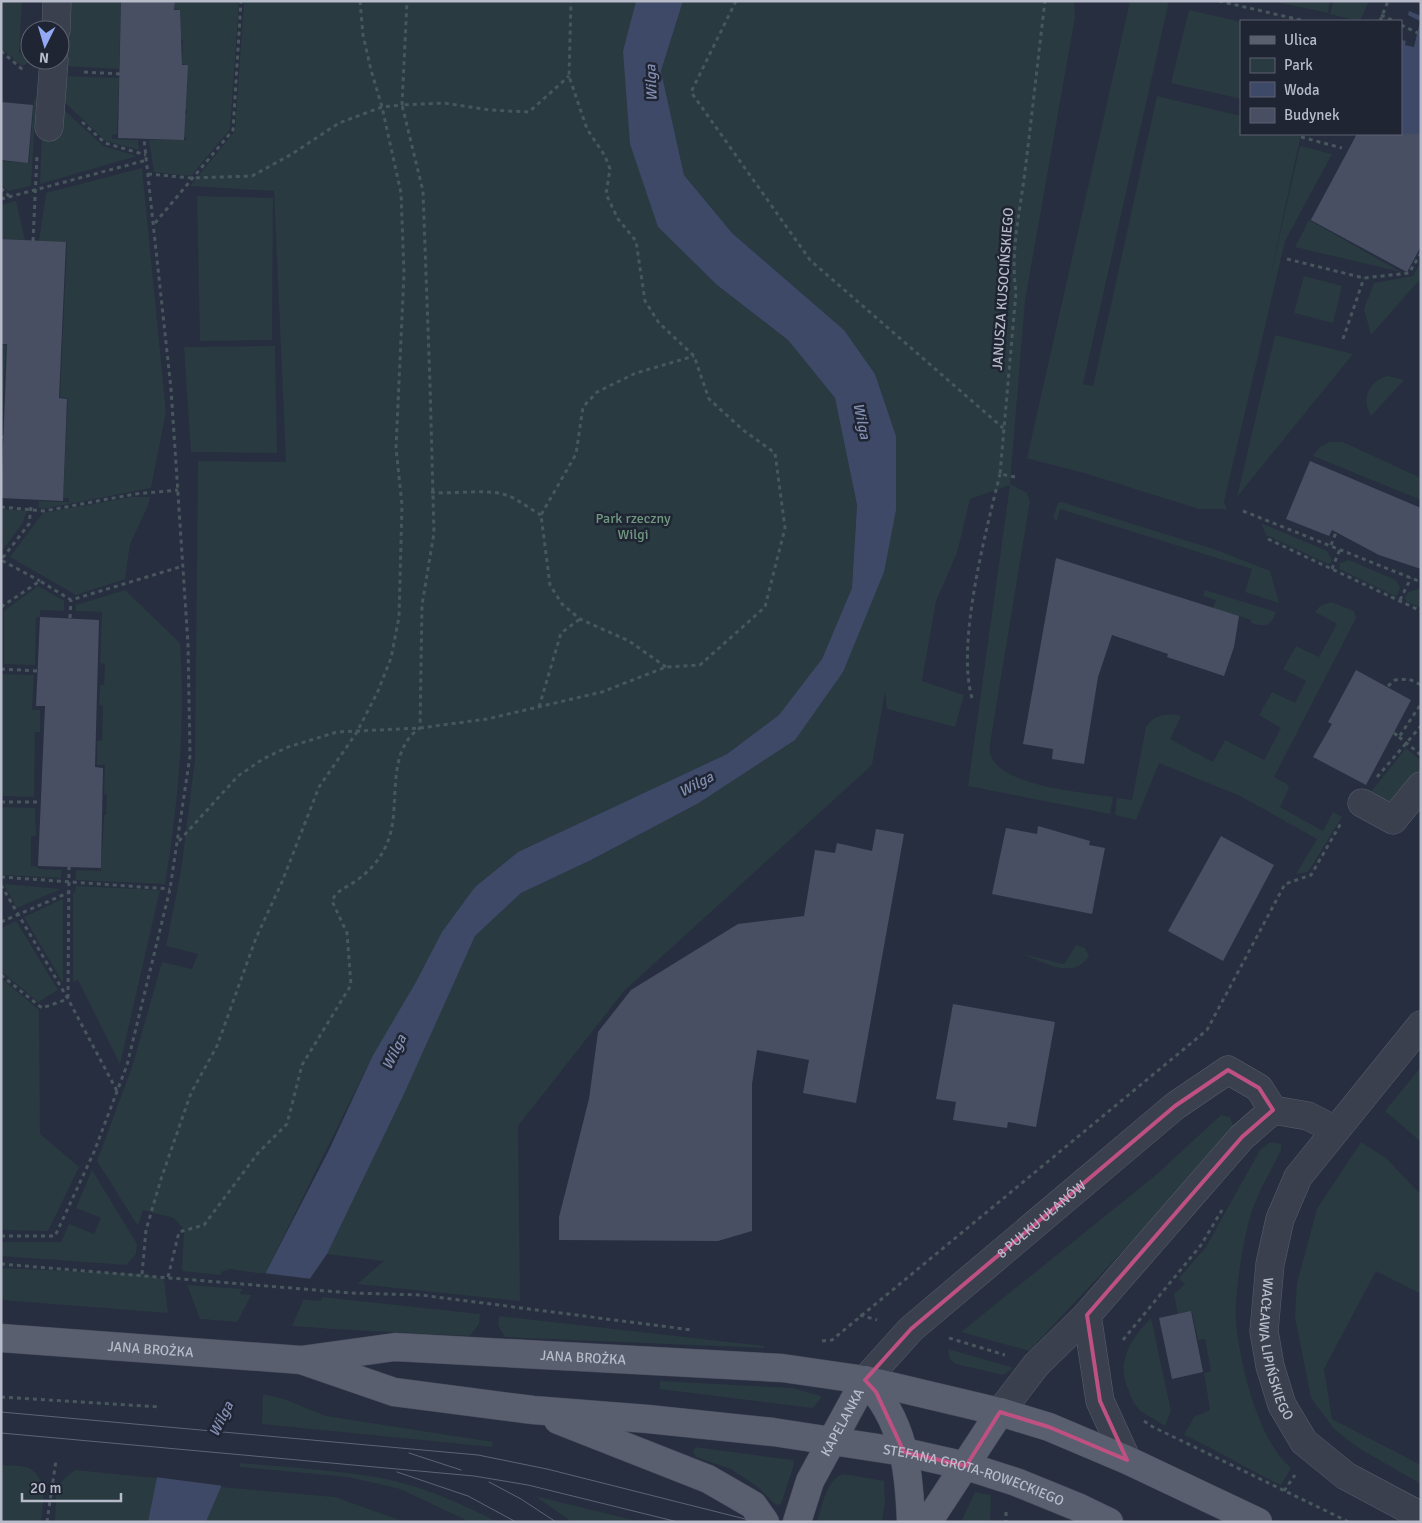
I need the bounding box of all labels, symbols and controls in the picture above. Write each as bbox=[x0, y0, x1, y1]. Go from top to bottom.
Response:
north arrow bbox=[20, 20, 70, 70]
legend bbox=[1240, 20, 1402, 135]
text: Ulica bbox=[1284, 31, 1317, 49]
text: N bbox=[38, 49, 50, 66]
text: Park bbox=[1284, 56, 1313, 74]
water label: Wilga bbox=[641, 64, 661, 102]
text: Woda bbox=[1284, 81, 1320, 99]
text: Budynek bbox=[1284, 106, 1340, 124]
street label: JANUSZA KUSOCIŃSKIEGO bbox=[989, 207, 1017, 371]
water label: Wilga bbox=[849, 401, 875, 441]
park label: Park rzeczny Wilgi bbox=[595, 510, 671, 543]
water label: Wilga bbox=[676, 767, 717, 801]
water label: Wilga bbox=[378, 1031, 410, 1072]
street label: 8 PUŁKU UŁANÓW bbox=[993, 1176, 1089, 1262]
street label: WACŁAWA LIPIŃSKIEGO bbox=[1255, 1277, 1298, 1423]
street label: JANA BROŻKA bbox=[107, 1337, 195, 1361]
street label: JANA BROŻKA bbox=[540, 1346, 627, 1368]
street label: KAPELANKA bbox=[817, 1385, 868, 1459]
water label: Wilga bbox=[205, 1398, 237, 1439]
street label: STEFANA GROTA-ROWECKIEGO bbox=[882, 1440, 1067, 1509]
scale bar bbox=[22, 1470, 121, 1502]
text: 20 m bbox=[30, 1479, 61, 1497]

